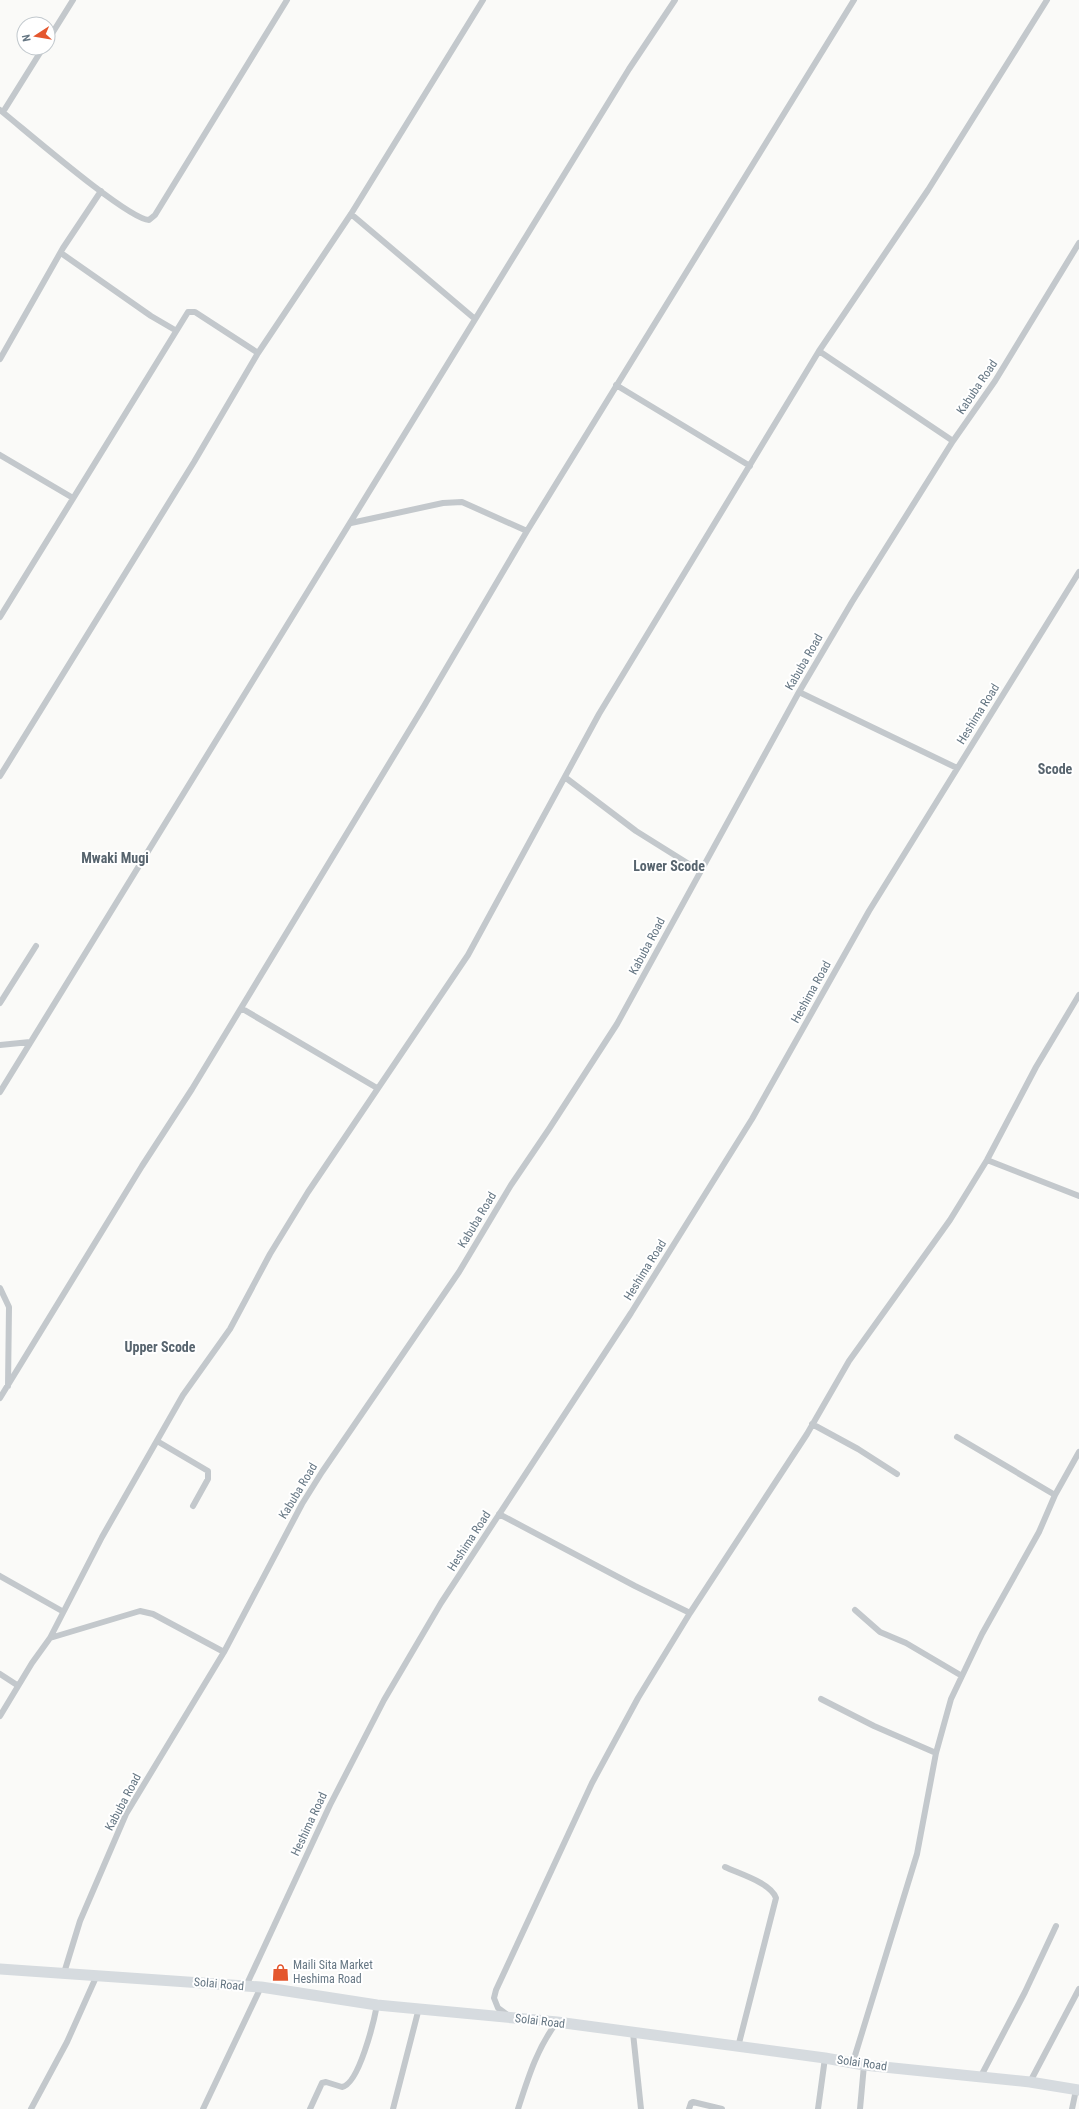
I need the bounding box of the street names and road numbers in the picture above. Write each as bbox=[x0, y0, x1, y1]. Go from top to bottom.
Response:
street label: Kabuba Road bbox=[954, 357, 1000, 417]
street label: Kabuba Road bbox=[782, 631, 826, 693]
street label: Heshima Road bbox=[954, 681, 1002, 747]
street label: Kabuba Road bbox=[626, 915, 668, 977]
street label: Heshima Road bbox=[788, 959, 834, 1025]
street label: Kabuba Road bbox=[455, 1190, 499, 1250]
street label: Heshima Road bbox=[621, 1237, 669, 1303]
street label: Kabuba Road bbox=[276, 1461, 320, 1521]
street label: Heshima Road bbox=[444, 1508, 494, 1574]
street label: Kabuba Road bbox=[102, 1771, 144, 1833]
street label: Heshima Road bbox=[288, 1790, 330, 1858]
street label: Solai Road bbox=[193, 1975, 245, 1993]
street label: Solai Road bbox=[514, 2011, 566, 2031]
street label: Solai Road bbox=[836, 2053, 888, 2073]

